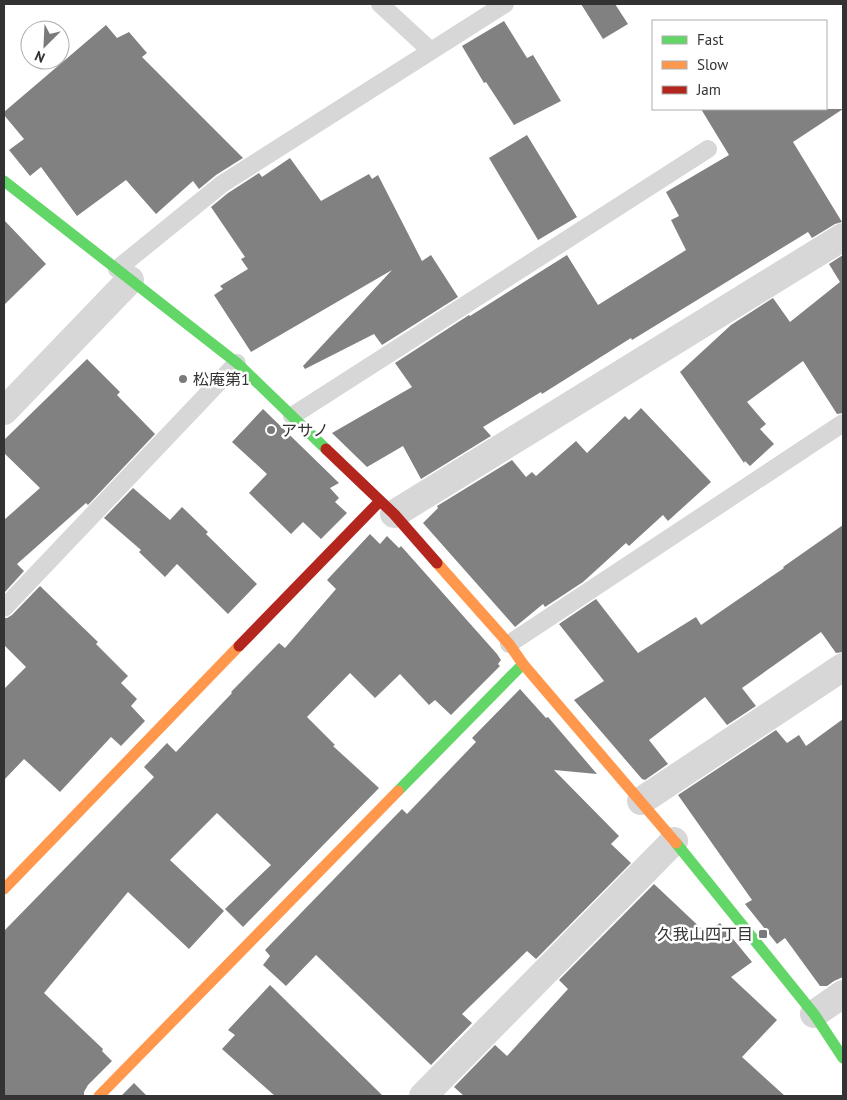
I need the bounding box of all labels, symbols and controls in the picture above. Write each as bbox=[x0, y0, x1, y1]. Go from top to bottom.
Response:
north arrow bbox=[20, 20, 70, 70]
legend bbox=[652, 20, 827, 110]
text: Fast bbox=[697, 30, 724, 49]
text: N bbox=[32, 47, 48, 67]
text: Slow bbox=[697, 55, 728, 74]
text: Jam bbox=[696, 80, 721, 99]
place label: 松庵第1 bbox=[193, 369, 250, 389]
marker: 松庵第1 bbox=[177, 373, 189, 385]
place label: アサノ bbox=[281, 420, 329, 440]
marker: アサノ bbox=[265, 424, 277, 436]
place label: 久我山四丁目 bbox=[657, 924, 753, 944]
marker: 久我山四丁目 bbox=[757, 928, 769, 940]

